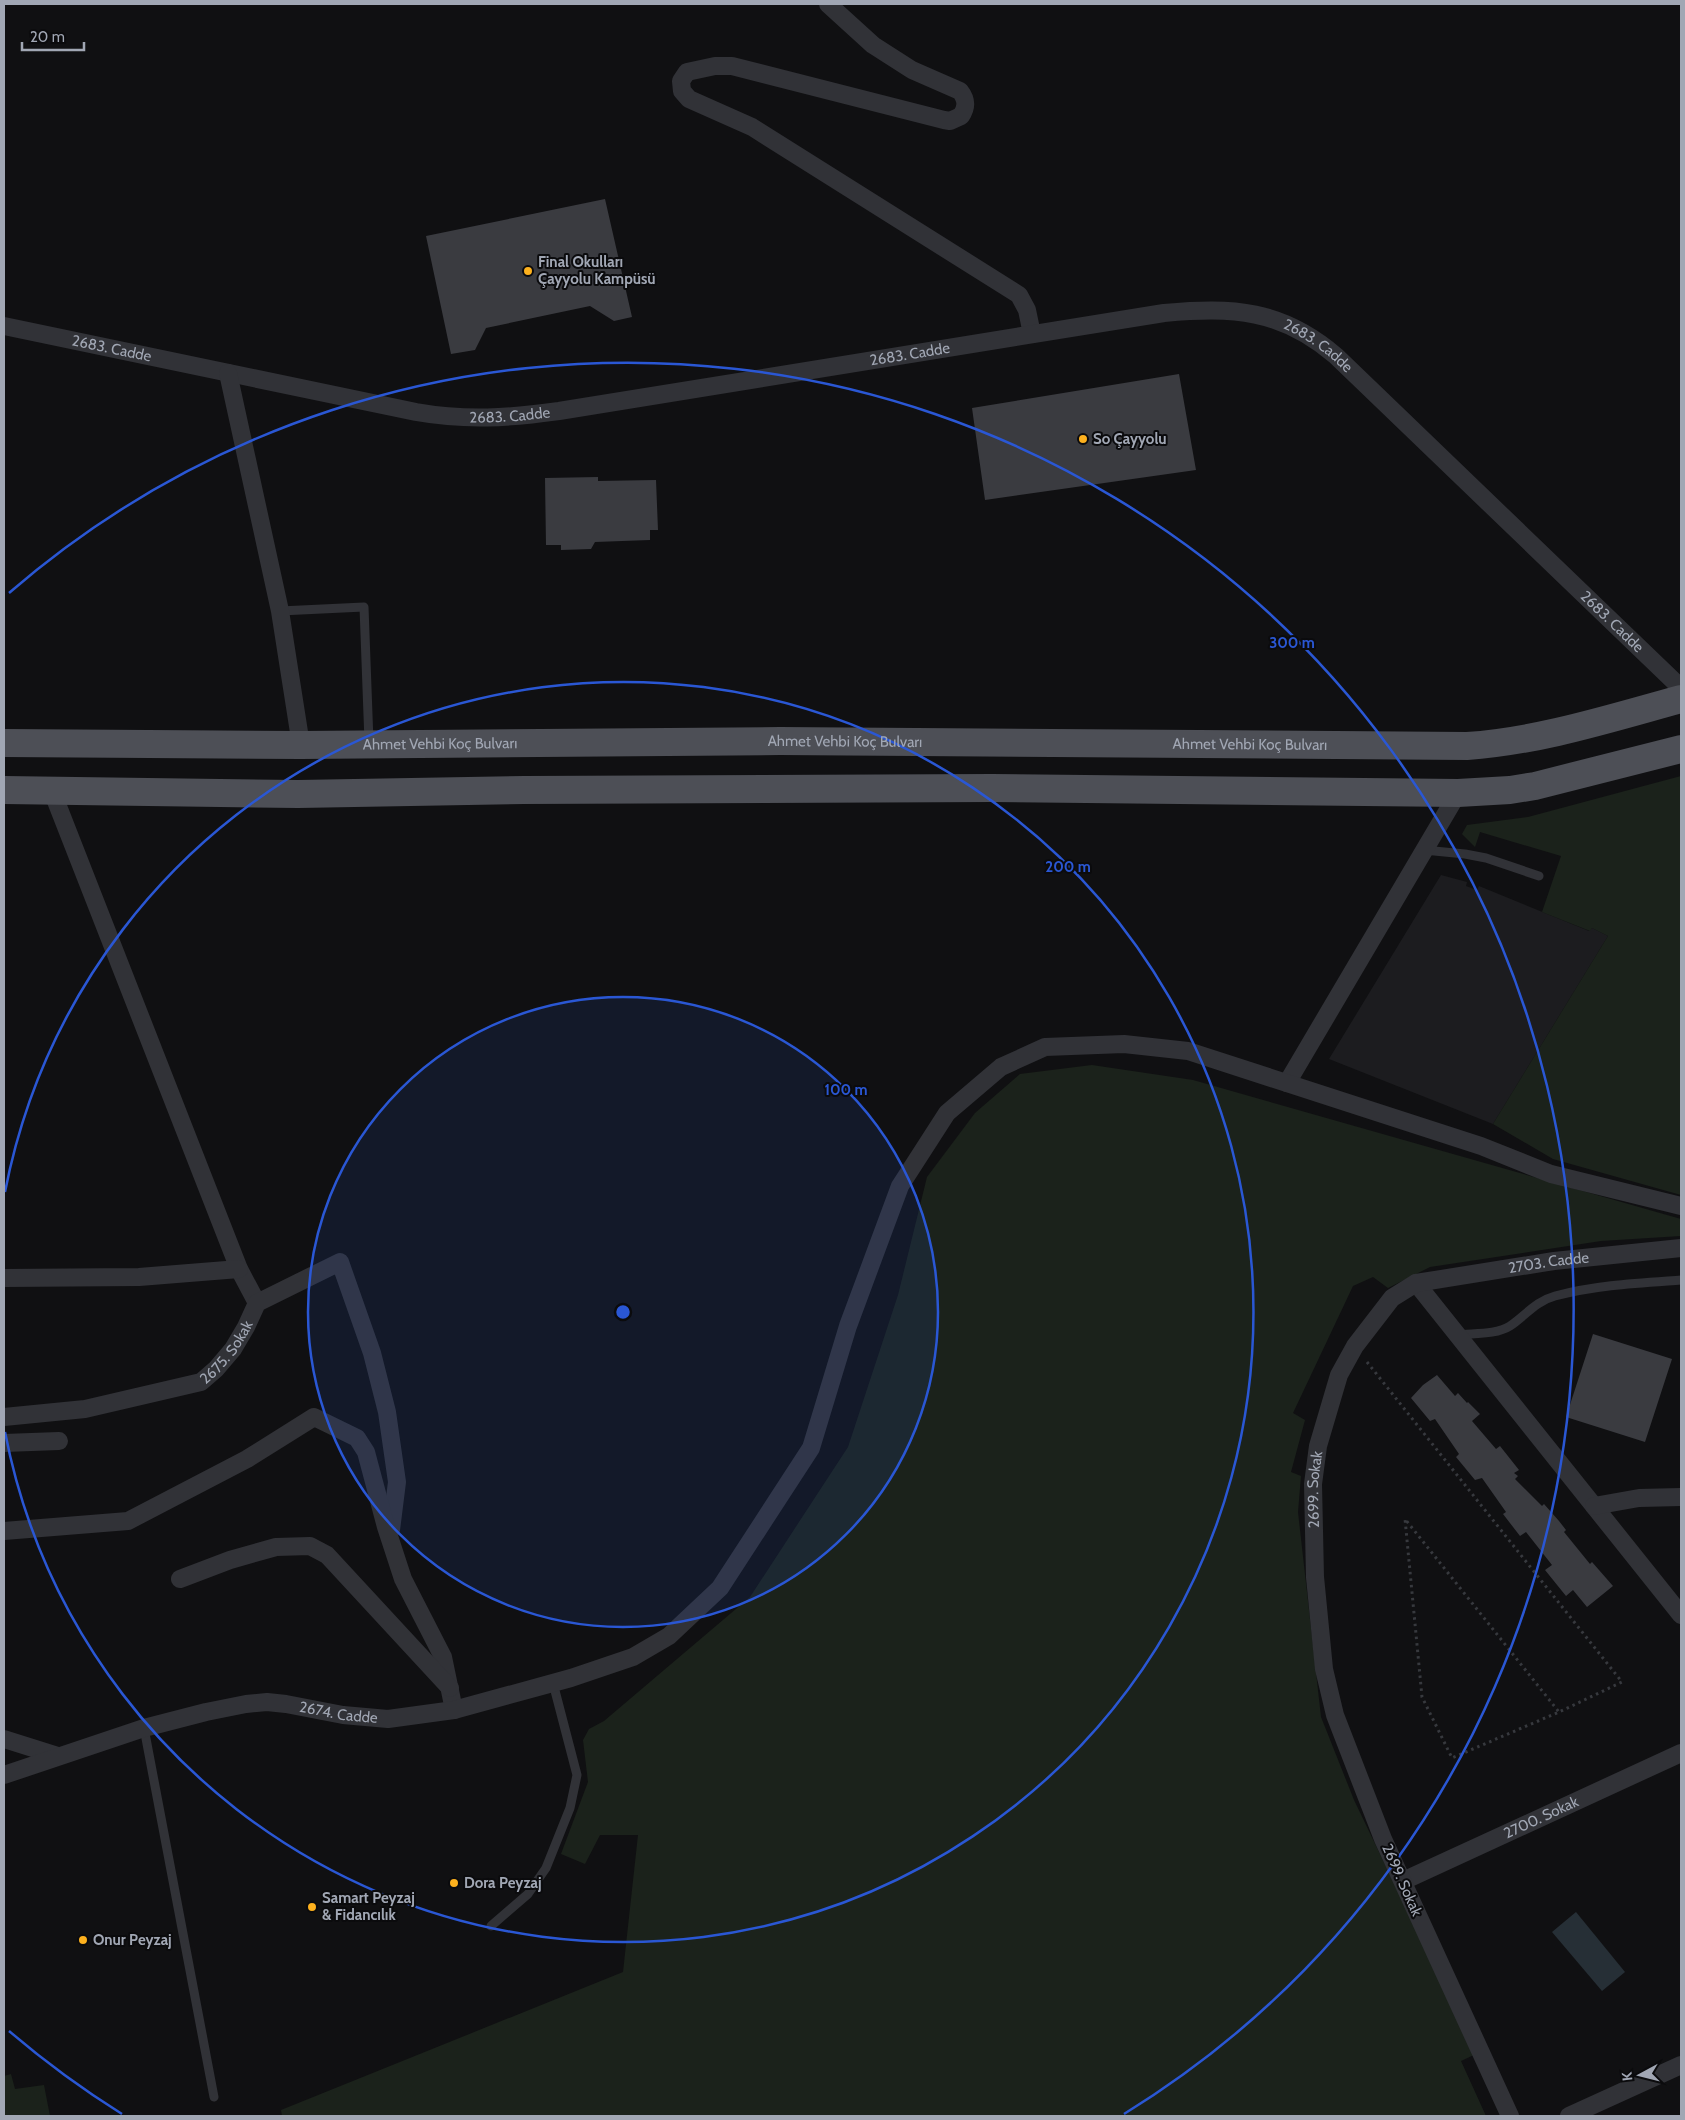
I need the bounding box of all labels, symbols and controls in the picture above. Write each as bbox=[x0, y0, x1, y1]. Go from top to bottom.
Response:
scale bar bbox=[22, 20, 85, 52]
text: 20 m bbox=[30, 28, 65, 46]
place label: Final Okulları Çayyolu Kampüsü bbox=[538, 253, 656, 288]
marker: Final Okulları Çayyolu Kampüsü bbox=[522, 265, 534, 277]
street label: 2683. Cadde bbox=[1281, 315, 1357, 376]
street label: 2683. Cadde bbox=[70, 331, 153, 366]
street label: 2683. Cadde bbox=[869, 339, 952, 370]
street label: 2683. Cadde bbox=[469, 403, 551, 427]
place label: So Çayyolu bbox=[1093, 430, 1167, 448]
marker: So Çayyolu bbox=[1077, 433, 1089, 445]
street label: 2683. Cadde bbox=[1577, 587, 1648, 657]
text: 300 m bbox=[1269, 634, 1315, 652]
street label: Ahmet Vehbi Koç Bulvarı bbox=[768, 732, 922, 751]
street label: Ahmet Vehbi Koç Bulvarı bbox=[363, 734, 517, 753]
street label: Ahmet Vehbi Koç Bulvarı bbox=[1173, 735, 1327, 754]
text: 200 m bbox=[1045, 858, 1091, 876]
text: 100 m bbox=[824, 1081, 868, 1099]
street label: 2703. Cadde bbox=[1507, 1248, 1590, 1277]
centre of rings bbox=[614, 1303, 632, 1321]
street label: 2675. Sokak bbox=[196, 1318, 257, 1388]
street label: 2699. Sokak bbox=[1304, 1450, 1326, 1528]
street label: 2674. Cadde bbox=[298, 1698, 379, 1727]
street label: 2700. Sokak bbox=[1501, 1792, 1581, 1842]
street label: 2699. Sokak bbox=[1378, 1841, 1426, 1919]
place label: Dora Peyzaj bbox=[464, 1874, 542, 1892]
marker: Dora Peyzaj bbox=[448, 1877, 460, 1889]
place label: Samart Peyzaj & Fidancılık bbox=[322, 1889, 415, 1924]
marker: Samart Peyzaj & Fidancılık bbox=[306, 1901, 318, 1913]
place label: Onur Peyzaj bbox=[93, 1931, 172, 1949]
marker: Onur Peyzaj bbox=[77, 1934, 89, 1946]
north arrow bbox=[1615, 2050, 1665, 2100]
text: K bbox=[1618, 2071, 1637, 2082]

